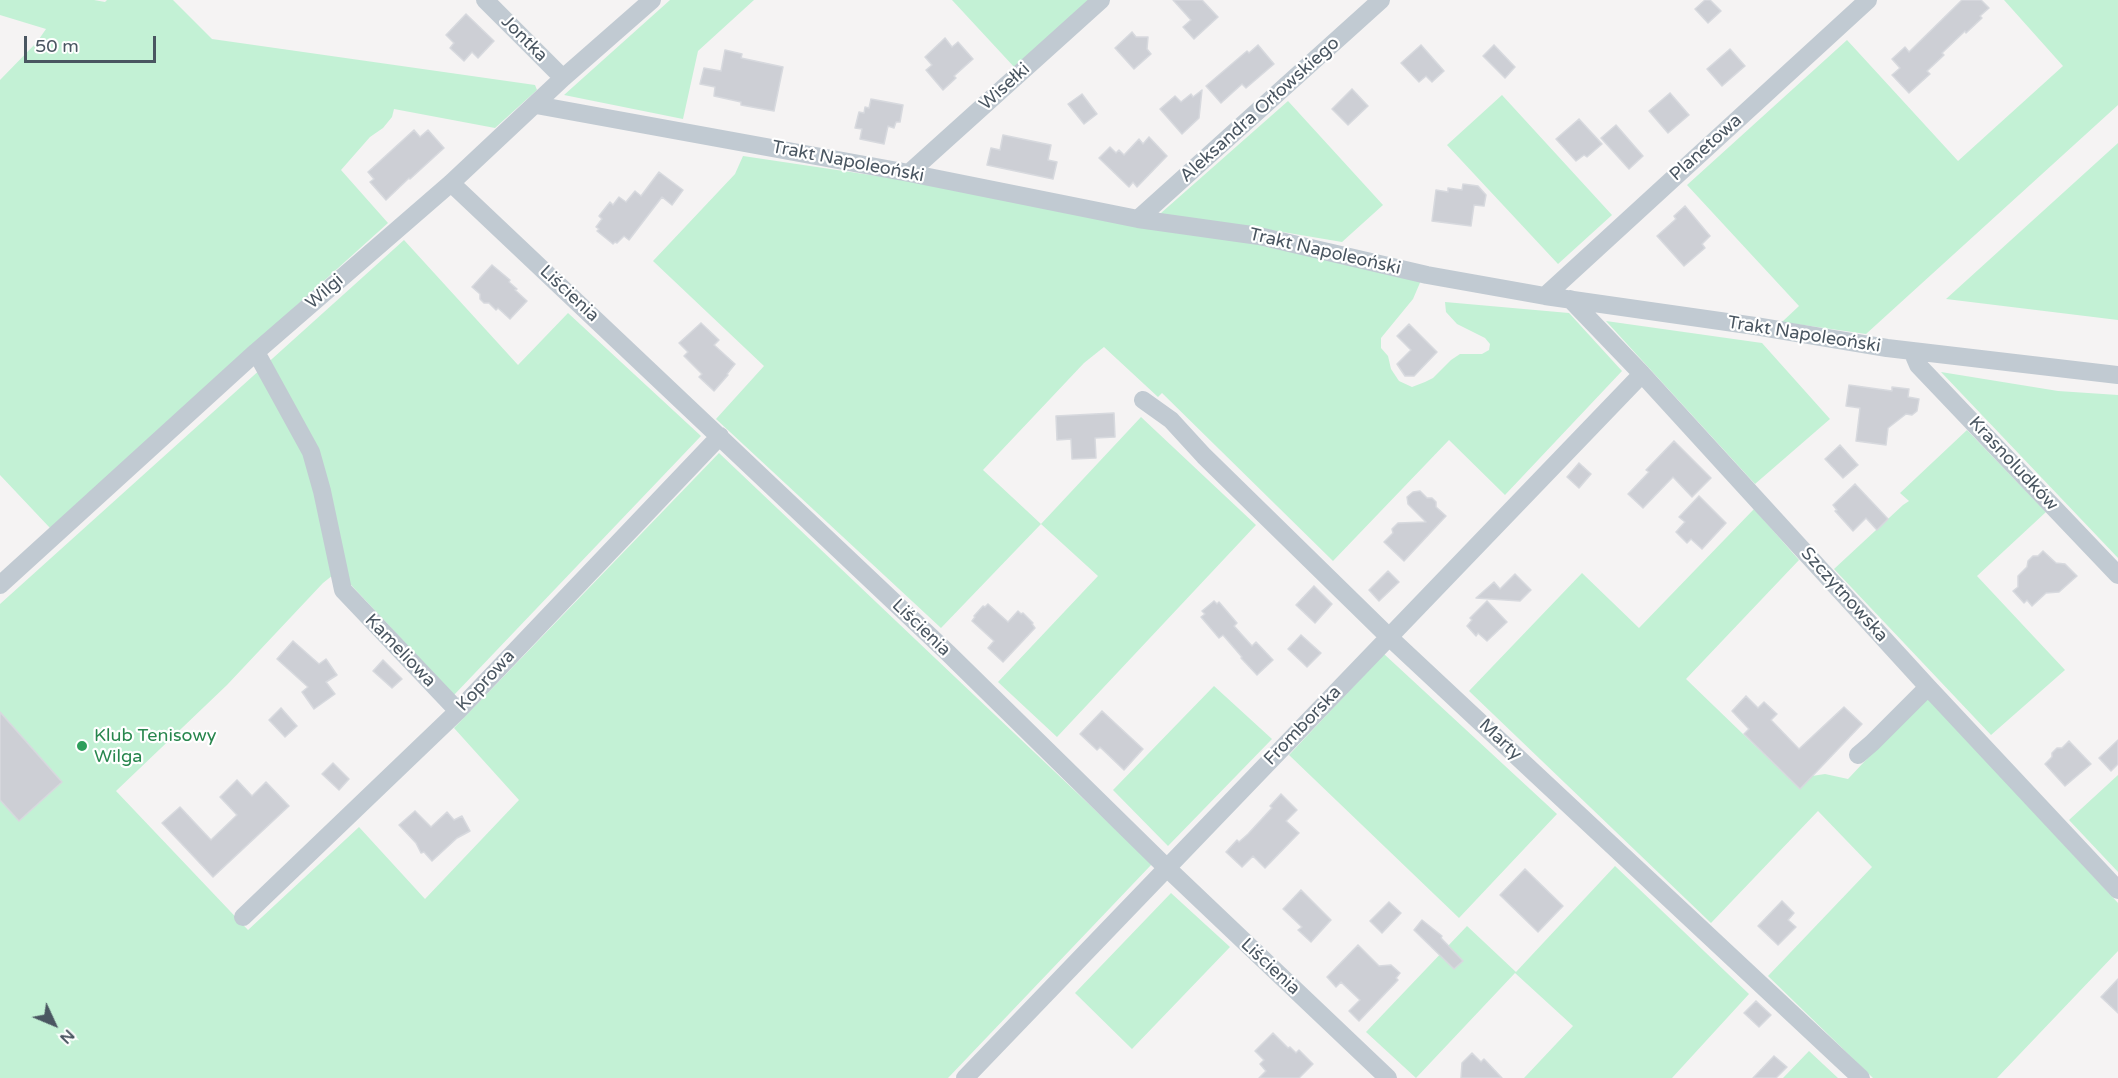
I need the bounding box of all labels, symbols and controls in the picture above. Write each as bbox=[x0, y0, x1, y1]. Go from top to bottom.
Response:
street label: Jontka bbox=[496, 11, 552, 67]
scale bar bbox=[27, 24, 159, 62]
street label: Aleksandra Orłowskiego bbox=[1176, 33, 1344, 187]
text: 50 m bbox=[35, 35, 79, 57]
street label: Wisełki bbox=[975, 59, 1035, 115]
street label: Planetowa bbox=[1665, 110, 1747, 186]
street label: Trakt Napoleoński bbox=[770, 137, 926, 187]
street label: Trakt Napoleoński bbox=[1247, 224, 1403, 280]
street label: Liścienia bbox=[535, 261, 603, 327]
street label: Wilgi bbox=[302, 270, 348, 314]
street label: Trakt Napoleoński bbox=[1726, 312, 1882, 358]
street label: Krasnoludków bbox=[1964, 412, 2062, 516]
street label: Szczytnowska bbox=[1796, 543, 1892, 647]
street label: Liścienia bbox=[887, 595, 955, 661]
street label: Kameliowa bbox=[360, 610, 440, 692]
street label: Koprowa bbox=[452, 646, 520, 716]
street label: Fromborska bbox=[1260, 682, 1346, 770]
street label: Marty bbox=[1474, 715, 1526, 765]
place label: Klub Tenisowy Wilga bbox=[94, 725, 216, 768]
marker: Klub Tenisowy Wilga bbox=[75, 739, 89, 753]
street label: Liścienia bbox=[1236, 934, 1304, 1000]
north arrow bbox=[24, 994, 84, 1054]
text: N bbox=[55, 1025, 79, 1048]

